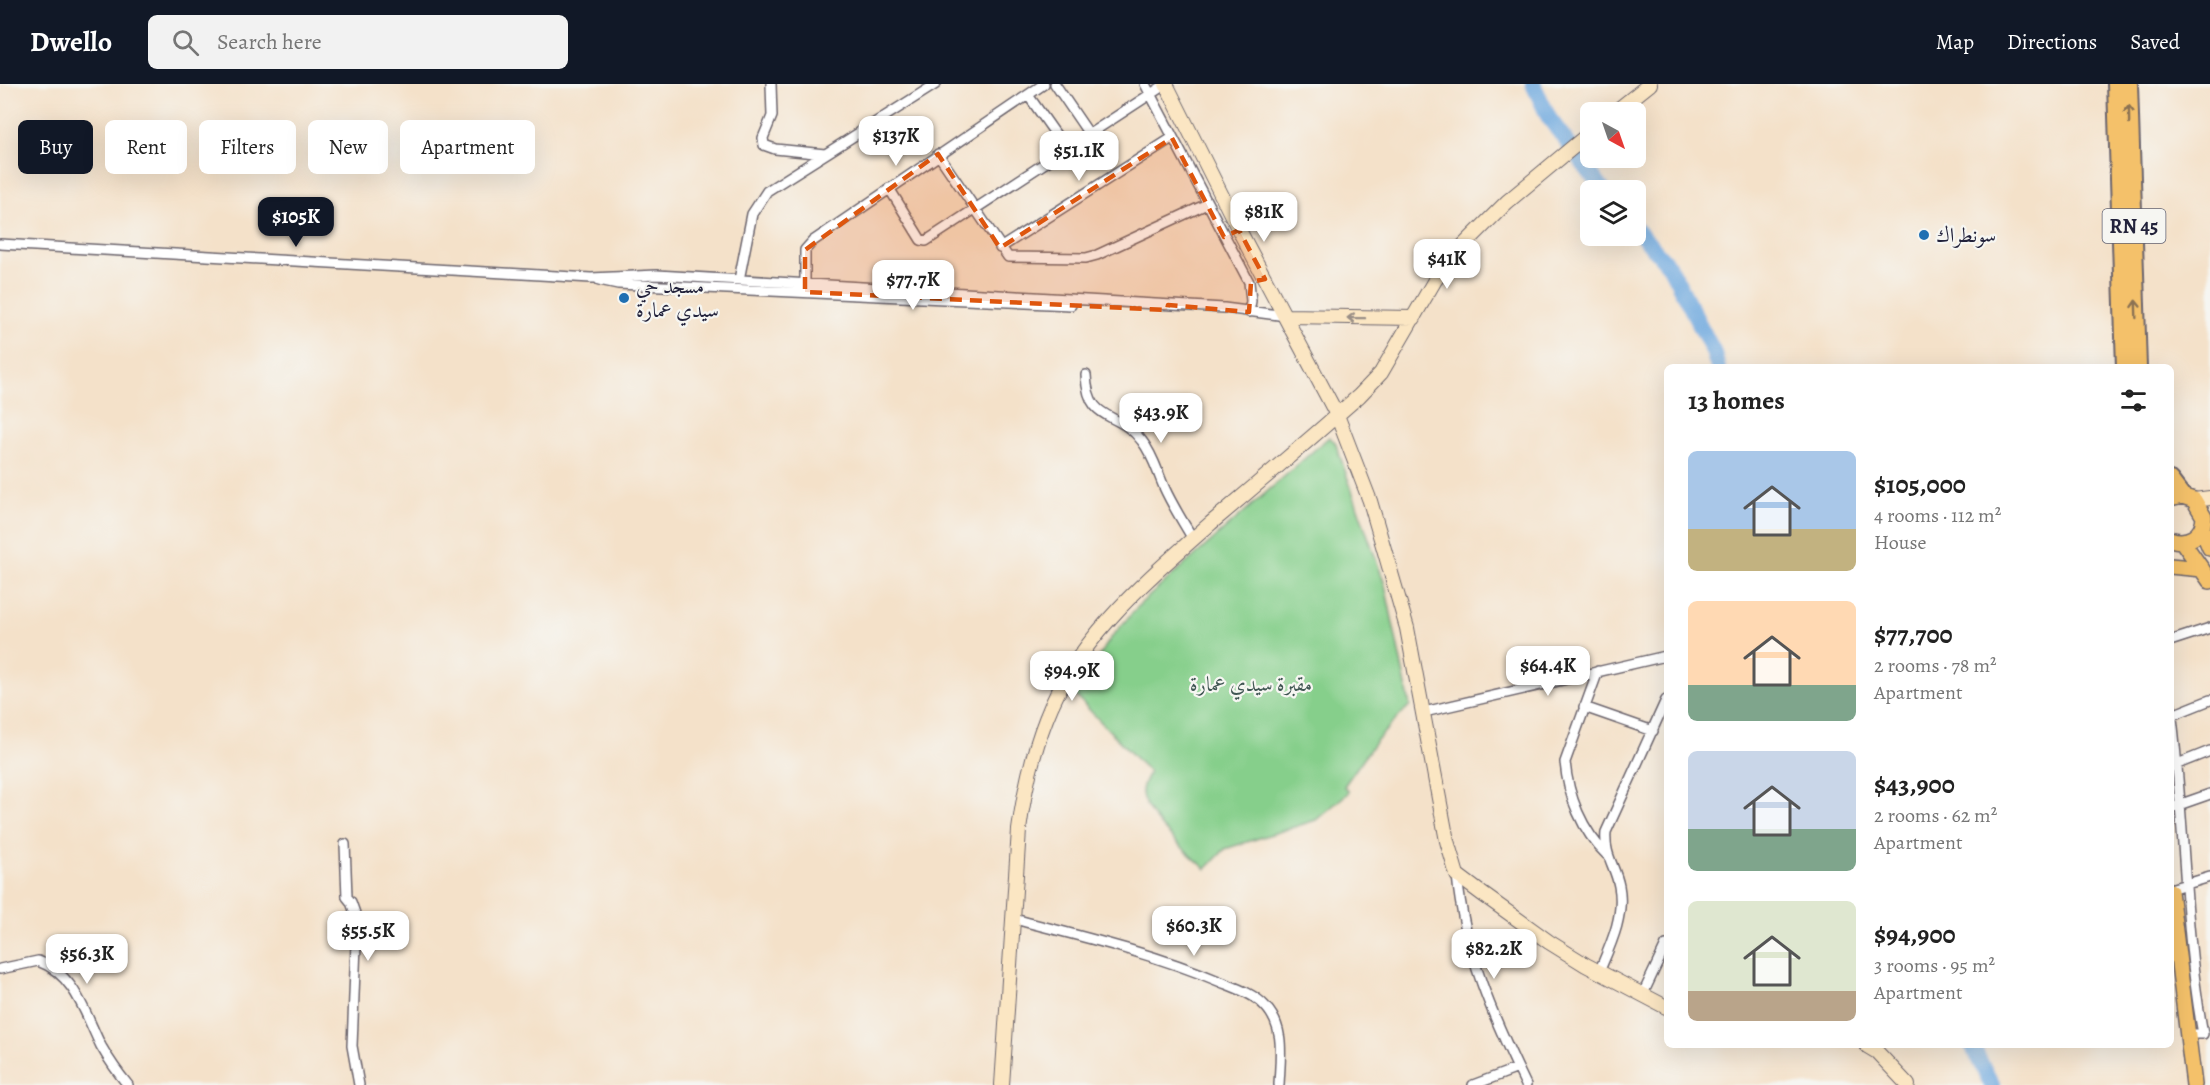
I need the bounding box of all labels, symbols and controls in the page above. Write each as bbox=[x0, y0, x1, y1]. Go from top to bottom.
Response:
search box bbox=[148, 15, 568, 69]
text: Dwello bbox=[30, 23, 112, 61]
icon: search bbox=[169, 26, 202, 59]
text: Search here bbox=[217, 27, 322, 57]
text: Map bbox=[1936, 28, 1974, 56]
text: Directions bbox=[2007, 28, 2097, 56]
text: Saved bbox=[2130, 28, 2180, 56]
north arrow bbox=[1580, 102, 1646, 168]
map controls bbox=[1580, 102, 1646, 246]
one-way arrow bbox=[2123, 105, 2135, 125]
pin: $137K bbox=[854, 116, 938, 167]
chip: Buy bbox=[18, 120, 93, 174]
chip: Rent bbox=[105, 120, 187, 174]
chip: Filters bbox=[199, 120, 296, 174]
chip: New bbox=[308, 120, 388, 174]
chip: Apartment bbox=[400, 120, 535, 174]
text: $137K bbox=[873, 122, 919, 149]
pin: $51.1K bbox=[1030, 131, 1128, 182]
text: $51.1K bbox=[1054, 137, 1104, 164]
button: layers bbox=[1580, 180, 1646, 246]
pin: $81K bbox=[1228, 192, 1300, 243]
pin: $105K bbox=[254, 197, 338, 248]
text: $81K bbox=[1244, 198, 1284, 225]
text: $105K bbox=[272, 203, 320, 230]
road number: RN 45 bbox=[2102, 209, 2166, 243]
place label: سونطراك bbox=[1936, 221, 1996, 249]
marker: سونطراك bbox=[1917, 228, 1931, 242]
pin: $41K bbox=[1411, 239, 1483, 290]
text: $41K bbox=[1427, 245, 1467, 272]
pin: $77.7K bbox=[864, 260, 962, 311]
text: $77.7K bbox=[886, 266, 940, 293]
place label: مسجد حي سيدي عمارة bbox=[636, 272, 719, 326]
marker: مسجد حي سيدي عمارة bbox=[617, 291, 631, 305]
one-way arrow bbox=[2130, 300, 2142, 320]
one-way arrow bbox=[1347, 312, 1366, 323]
text: 13 homes bbox=[1688, 383, 1785, 418]
icon: filters bbox=[2117, 384, 2150, 417]
pin: $43.9K bbox=[1112, 393, 1210, 444]
text: $43.9K bbox=[1133, 399, 1189, 426]
text: $105,000 bbox=[1874, 467, 1966, 502]
icon: home bbox=[1736, 475, 1808, 547]
text: 4 rooms · 112 m² bbox=[1874, 502, 2001, 529]
text: House bbox=[1874, 529, 1926, 556]
text: $77,700 bbox=[1874, 617, 1953, 652]
icon: home bbox=[1736, 625, 1808, 697]
pin: $64.4K bbox=[1499, 646, 1597, 697]
pin: $94.9K bbox=[1023, 651, 1121, 702]
text: $64.4K bbox=[1520, 652, 1576, 679]
text: 2 rooms · 78 m² bbox=[1874, 652, 1997, 679]
text: $94.9K bbox=[1044, 657, 1100, 684]
park label: مقبرة سيدي عمارة bbox=[1190, 670, 1312, 700]
text: Apartment bbox=[1874, 679, 1963, 706]
text: $43,900 bbox=[1874, 767, 1955, 802]
icon: home bbox=[1736, 775, 1808, 847]
text: 2 rooms · 62 m² bbox=[1874, 802, 1997, 829]
text: Apartment bbox=[1874, 829, 1963, 856]
pin: $60.3K bbox=[1145, 906, 1243, 957]
pin: $55.5K bbox=[319, 911, 417, 962]
text: $60.3K bbox=[1166, 912, 1222, 939]
text: $55.5K bbox=[341, 917, 395, 944]
text: $94,900 bbox=[1874, 917, 1956, 952]
icon: home bbox=[1736, 925, 1808, 997]
pin: $82.2K bbox=[1445, 929, 1543, 980]
pin: $56.3K bbox=[38, 934, 136, 985]
text: $82.2K bbox=[1466, 935, 1522, 962]
text: $56.3K bbox=[60, 940, 114, 967]
text: 3 rooms · 95 m² bbox=[1874, 952, 1995, 979]
text: Apartment bbox=[1874, 979, 1963, 1006]

